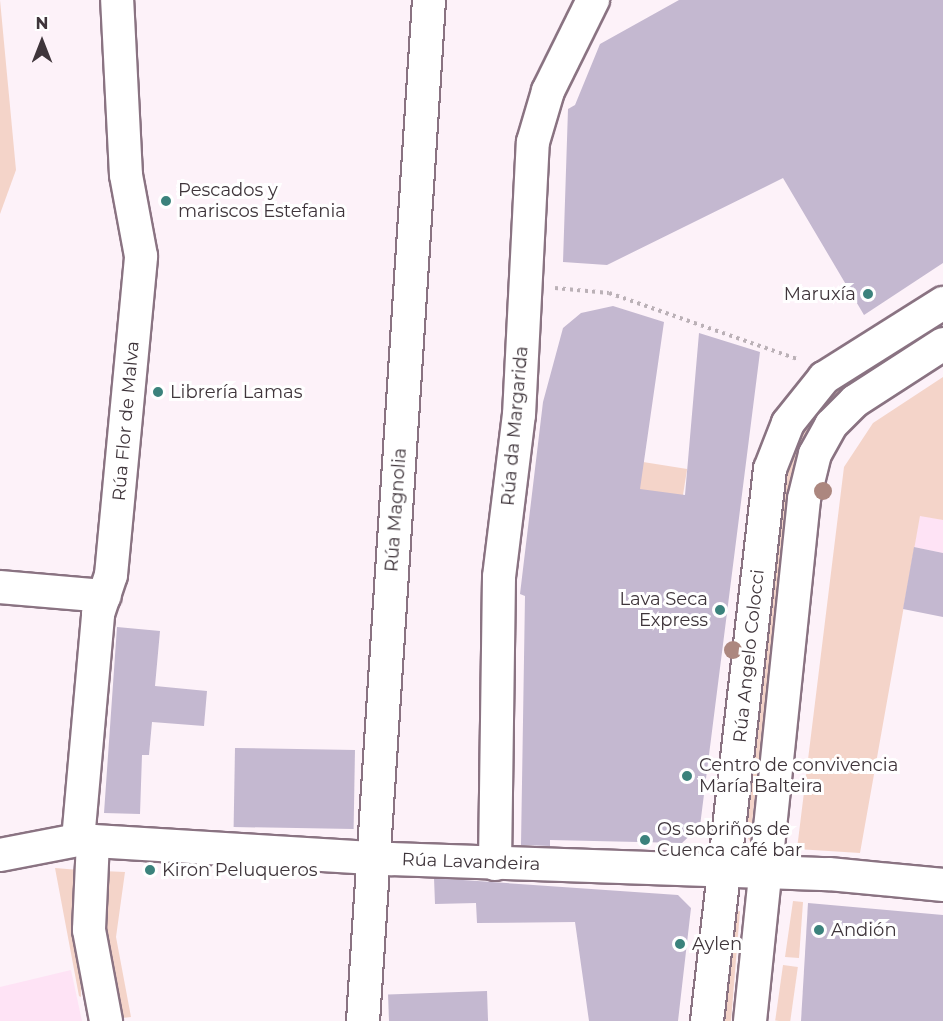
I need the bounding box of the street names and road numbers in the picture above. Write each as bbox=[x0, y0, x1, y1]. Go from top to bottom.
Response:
street label: Rúa Flor de Malva bbox=[108, 340, 144, 502]
street label: Rúa da Margarida bbox=[497, 345, 533, 507]
street label: Rúa Magnolia bbox=[381, 447, 411, 573]
street label: Rúa Angelo Colocci bbox=[729, 568, 769, 744]
street label: Rúa Lavandeira bbox=[401, 849, 541, 875]

